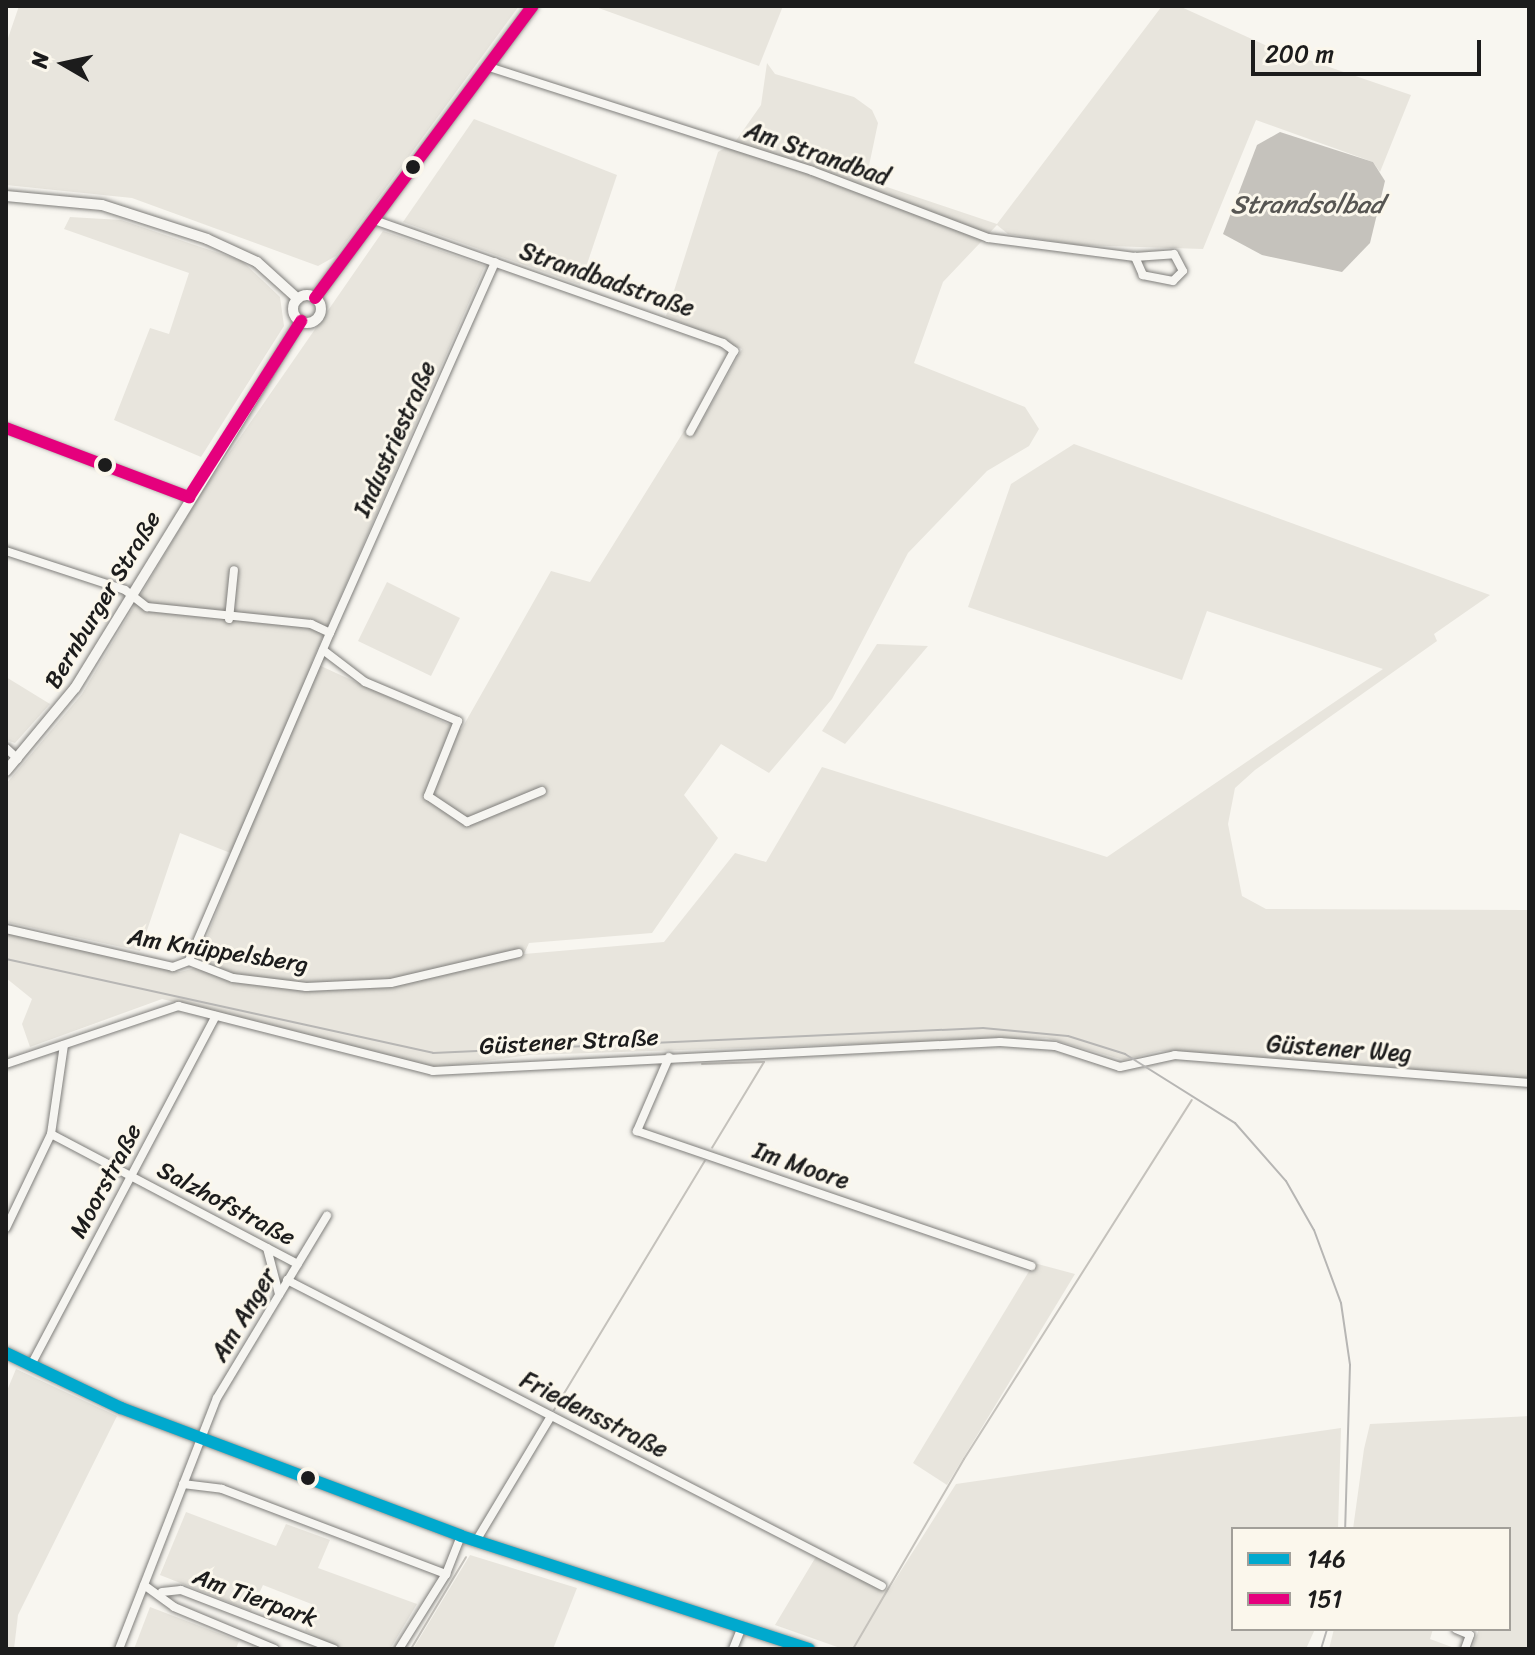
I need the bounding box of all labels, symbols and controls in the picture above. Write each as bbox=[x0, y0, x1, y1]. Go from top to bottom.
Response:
north arrow bbox=[24, 24, 104, 104]
scale bar bbox=[1255, 24, 1485, 74]
text: 200 m bbox=[1265, 33, 1334, 75]
text: N bbox=[19, 50, 60, 71]
street label: Am Strandbad bbox=[741, 116, 893, 192]
unlabelled marker bbox=[405, 159, 421, 175]
water label: Strandsolbad bbox=[1231, 189, 1383, 221]
street label: Strandbadstraße bbox=[516, 237, 698, 323]
street label: Industriestraße bbox=[348, 357, 442, 521]
unlabelled marker bbox=[97, 457, 113, 473]
street label: Bernburger Straße bbox=[39, 506, 167, 694]
street label: Am Knüppelsberg bbox=[125, 922, 311, 980]
street label: Güstener Straße bbox=[479, 1023, 659, 1061]
street label: Güstener Weg bbox=[1265, 1030, 1413, 1068]
street label: Moorstraße bbox=[64, 1119, 148, 1243]
street label: Im Moore bbox=[749, 1136, 853, 1196]
street label: Salzhofstraße bbox=[152, 1156, 300, 1252]
street label: Am Anger bbox=[205, 1263, 283, 1367]
street label: Friedensstraße bbox=[515, 1365, 673, 1465]
unlabelled marker bbox=[300, 1470, 316, 1486]
legend bbox=[1231, 1527, 1511, 1631]
text: 146 bbox=[1307, 1538, 1346, 1580]
street label: Am Tierpark bbox=[189, 1562, 321, 1634]
text: 151 bbox=[1307, 1578, 1342, 1620]

